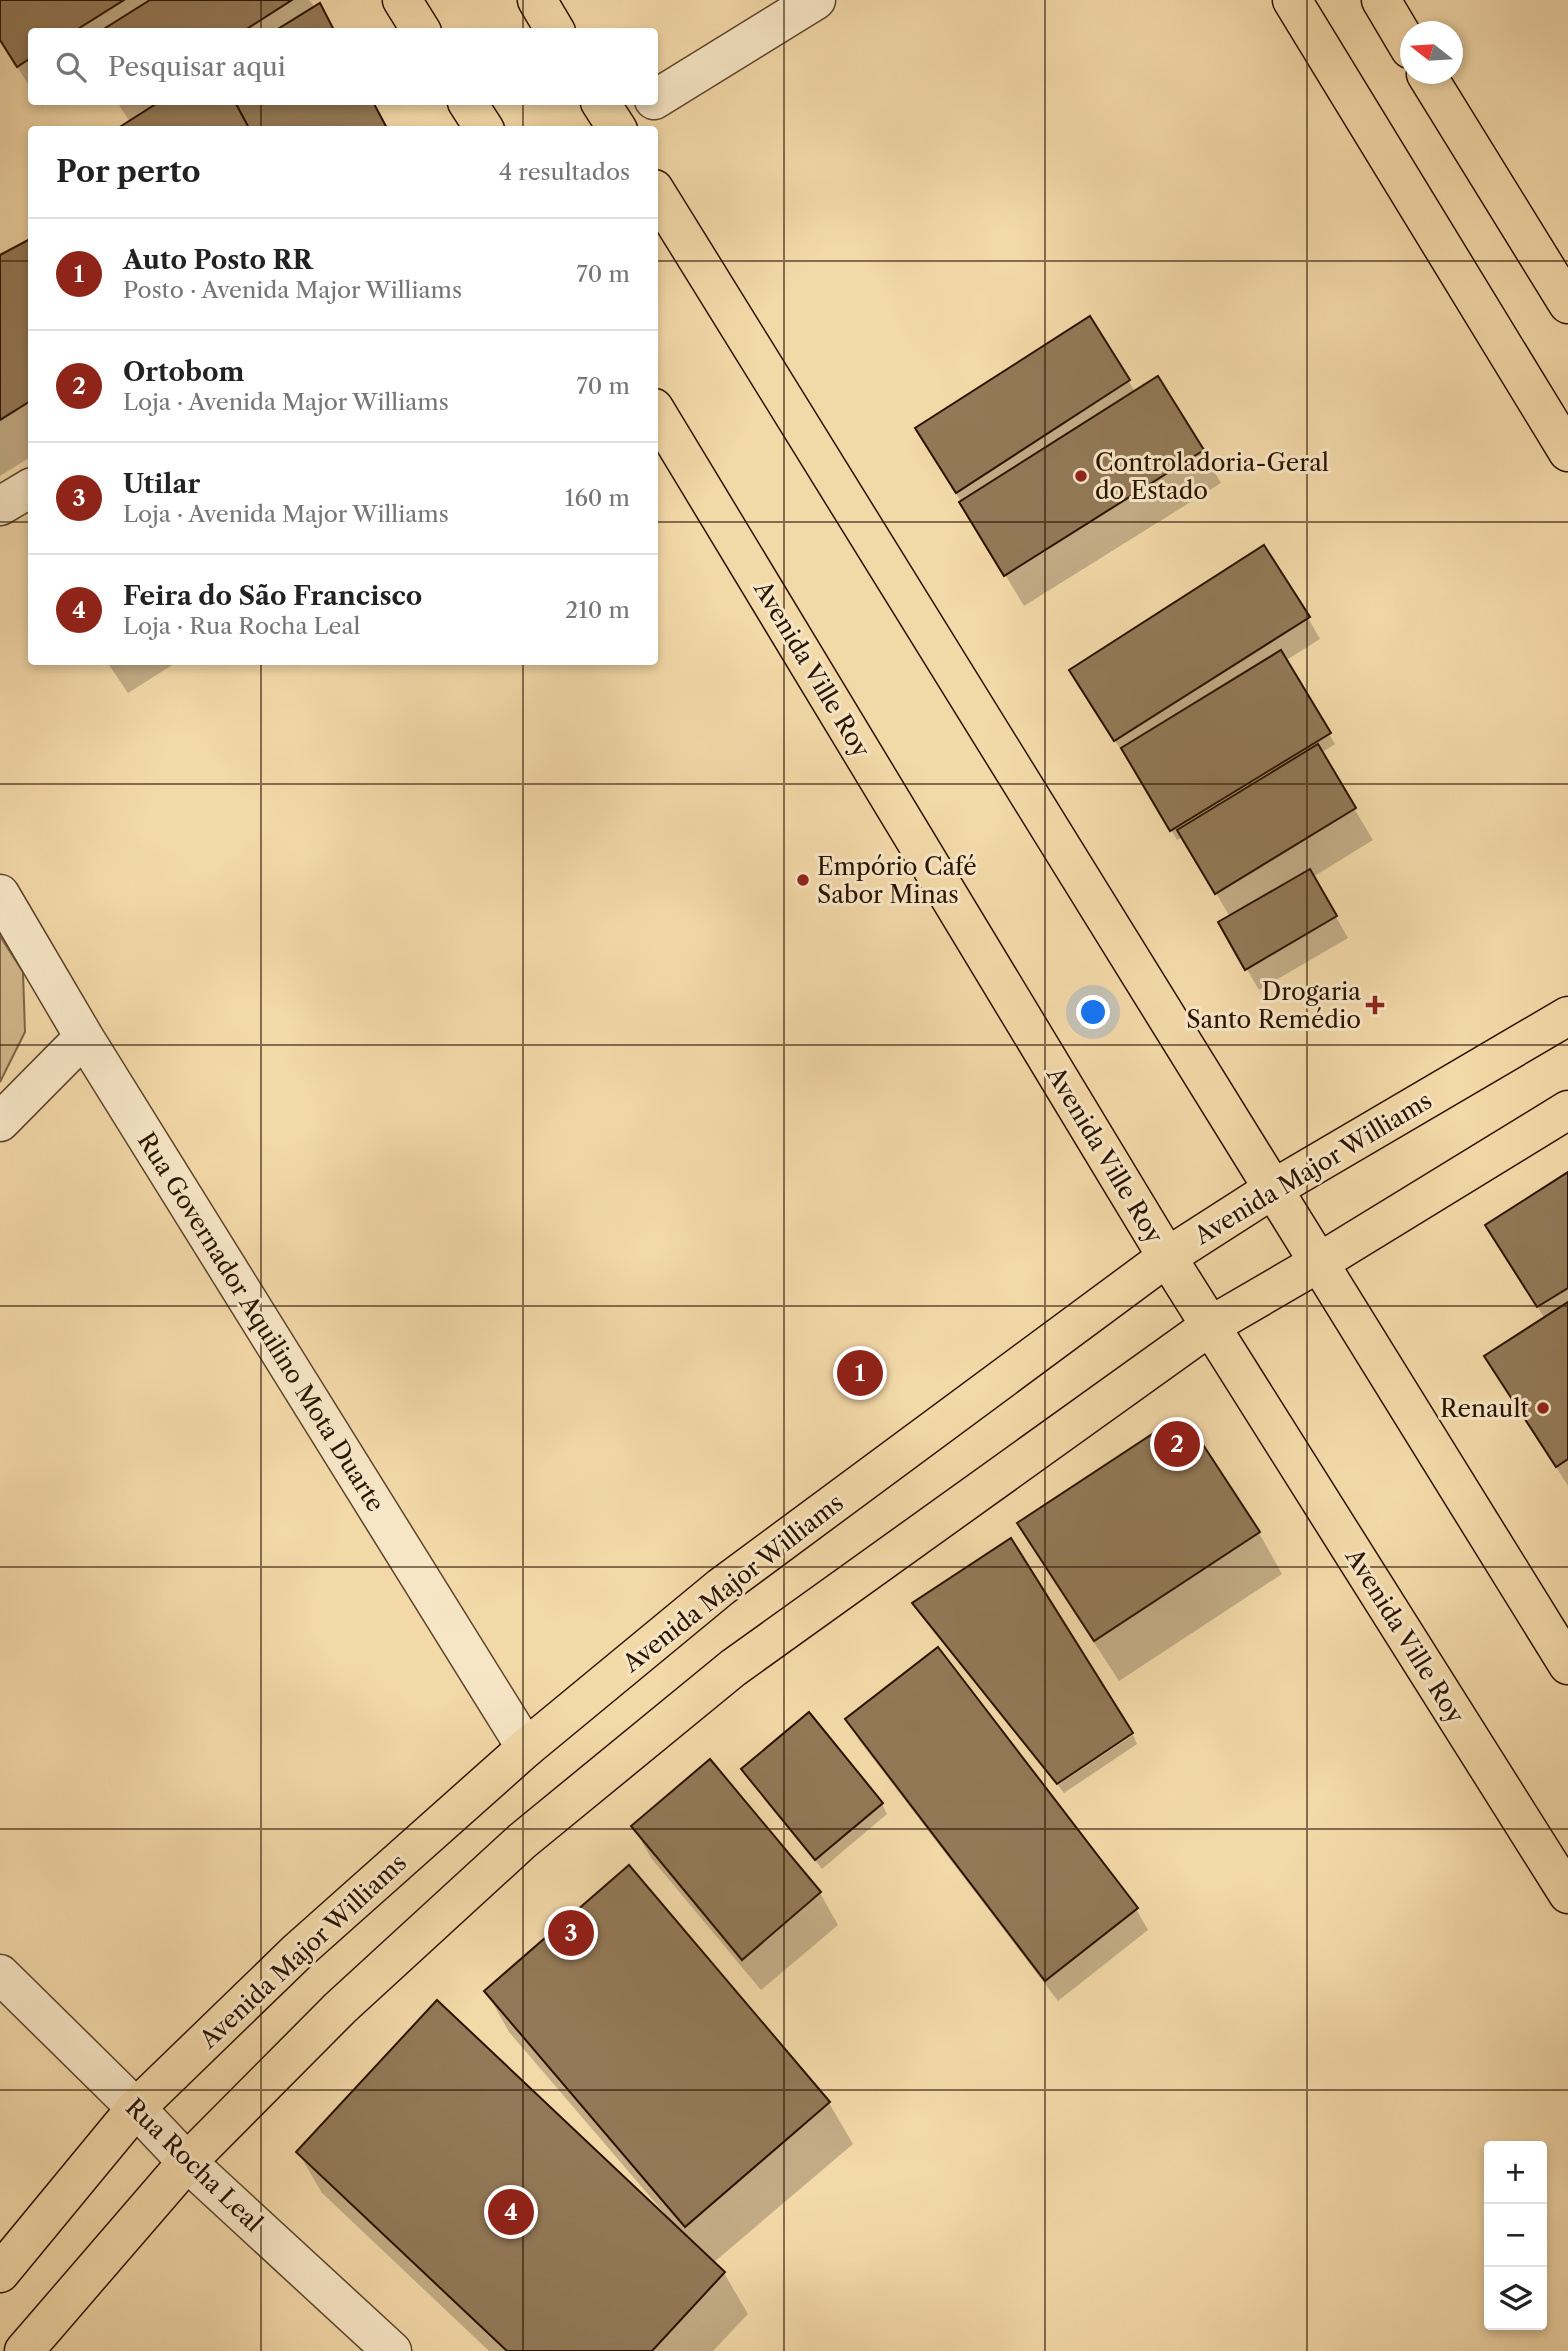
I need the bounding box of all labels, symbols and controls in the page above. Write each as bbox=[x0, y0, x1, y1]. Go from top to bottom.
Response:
north arrow bbox=[1400, 21, 1463, 84]
search box bbox=[28, 28, 658, 105]
icon: search bbox=[52, 48, 90, 86]
text: Pesquisar aqui bbox=[108, 51, 286, 83]
text: Por perto bbox=[56, 153, 201, 190]
text: 4 resultados bbox=[499, 158, 630, 186]
text: Auto Posto RR bbox=[123, 244, 313, 276]
text: 1 bbox=[74, 260, 84, 288]
text: 70 m bbox=[577, 260, 630, 288]
text: Posto · Avenida Major Williams bbox=[123, 276, 462, 304]
text: Ortobom bbox=[123, 356, 244, 388]
text: 2 bbox=[72, 372, 86, 400]
text: 70 m bbox=[577, 372, 630, 400]
text: Loja · Avenida Major Williams bbox=[123, 388, 449, 416]
place label: Controladoria-Geral do Estado bbox=[1095, 448, 1329, 505]
text: Utilar bbox=[123, 468, 200, 500]
marker: Controladoria-Geral do Estado bbox=[1073, 468, 1089, 484]
text: 3 bbox=[73, 484, 86, 512]
text: 160 m bbox=[565, 484, 630, 512]
text: Loja · Avenida Major Williams bbox=[123, 500, 449, 528]
street label: Avenida Ville Roy bbox=[747, 575, 876, 763]
text: Feira do São Francisco bbox=[123, 580, 422, 612]
text: 4 bbox=[72, 596, 86, 624]
text: 210 m bbox=[565, 596, 630, 624]
text: Loja · Rua Rocha Leal bbox=[123, 612, 360, 640]
place label: Empório Café Sabor Minas bbox=[817, 852, 977, 909]
marker: Empório Café Sabor Minas bbox=[795, 872, 811, 888]
place label: Drogaria Santo Remédio bbox=[1186, 977, 1361, 1034]
your location bbox=[1076, 995, 1110, 1029]
marker: Drogaria Santo Remédio bbox=[1367, 997, 1383, 1013]
street label: Avenida Ville Roy bbox=[1040, 1061, 1169, 1249]
street label: Avenida Major Williams bbox=[1188, 1086, 1437, 1251]
street label: Rua Governador Aquilino Mota Duarte bbox=[132, 1127, 390, 1517]
pin: 1 bbox=[837, 1347, 883, 1399]
place label: Renault bbox=[1440, 1394, 1530, 1423]
marker: Renault bbox=[1535, 1400, 1551, 1416]
pin: 2 bbox=[1154, 1418, 1200, 1470]
street label: Avenida Major Williams bbox=[616, 1488, 849, 1679]
street label: Avenida Ville Roy bbox=[1339, 1543, 1471, 1729]
street label: Avenida Major Williams bbox=[193, 1848, 412, 2055]
pin: 3 bbox=[548, 1907, 594, 1959]
street label: Rua Rocha Leal bbox=[120, 2093, 268, 2237]
map controls bbox=[1484, 2141, 1547, 2330]
button: + bbox=[1484, 2141, 1547, 2204]
pin: 4 bbox=[488, 2186, 534, 2238]
button: − bbox=[1484, 2204, 1547, 2267]
button: layers bbox=[1484, 2267, 1547, 2330]

